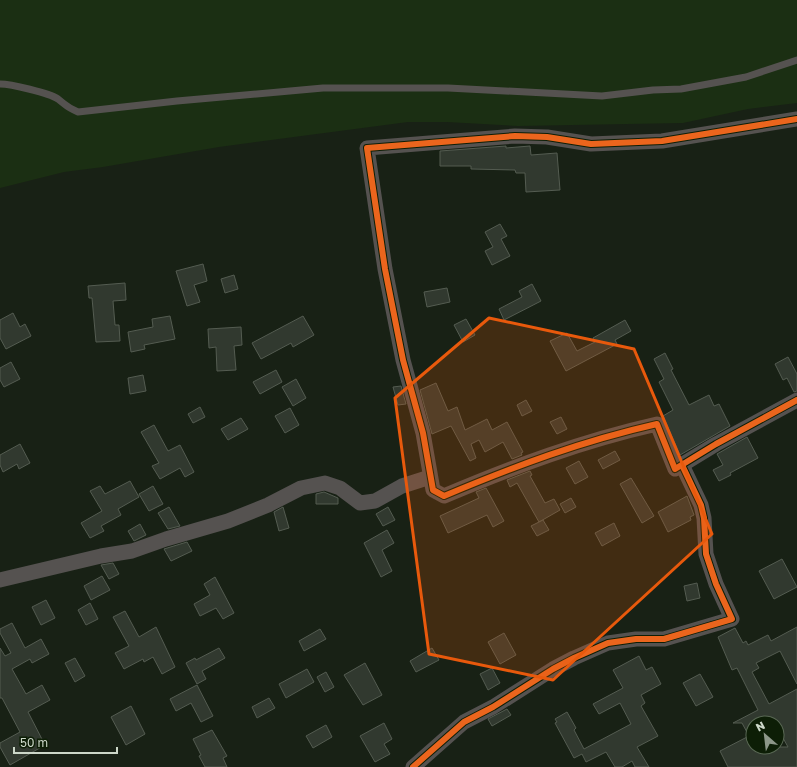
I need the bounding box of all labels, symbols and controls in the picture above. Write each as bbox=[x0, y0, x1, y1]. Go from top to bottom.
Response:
north arrow bbox=[745, 715, 785, 755]
text: N bbox=[753, 718, 767, 733]
scale bar bbox=[14, 729, 117, 755]
text: 50 m bbox=[20, 735, 48, 750]

